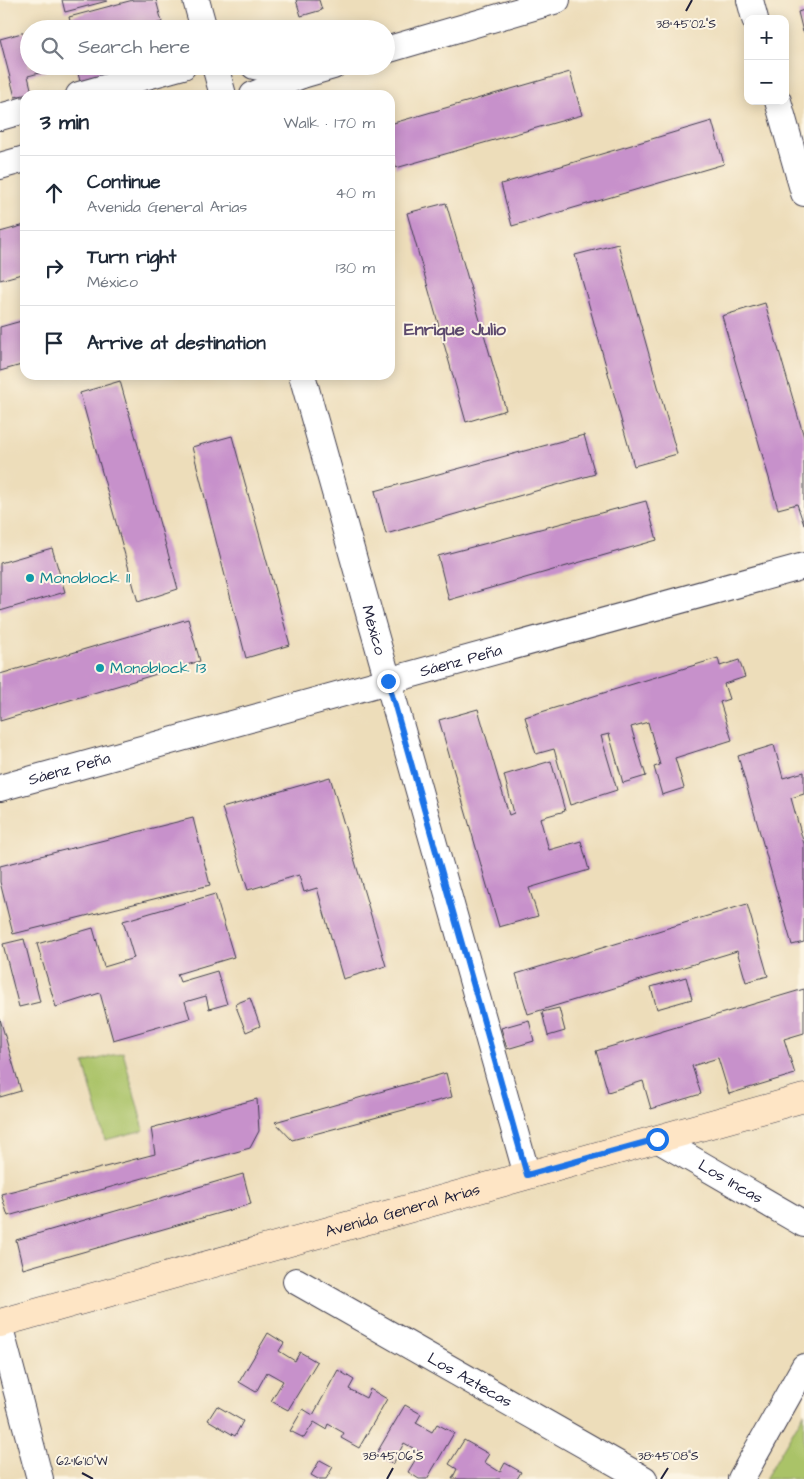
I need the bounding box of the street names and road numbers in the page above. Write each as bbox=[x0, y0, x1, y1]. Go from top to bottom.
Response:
street label: México bbox=[356, 603, 391, 658]
street label: Sáenz Peña bbox=[417, 639, 504, 683]
street label: Sáenz Peña bbox=[26, 747, 113, 791]
street label: Los Incas bbox=[694, 1154, 767, 1209]
street label: Avenida General Arias bbox=[322, 1178, 483, 1243]
street label: Los Aztecas bbox=[423, 1347, 516, 1413]

